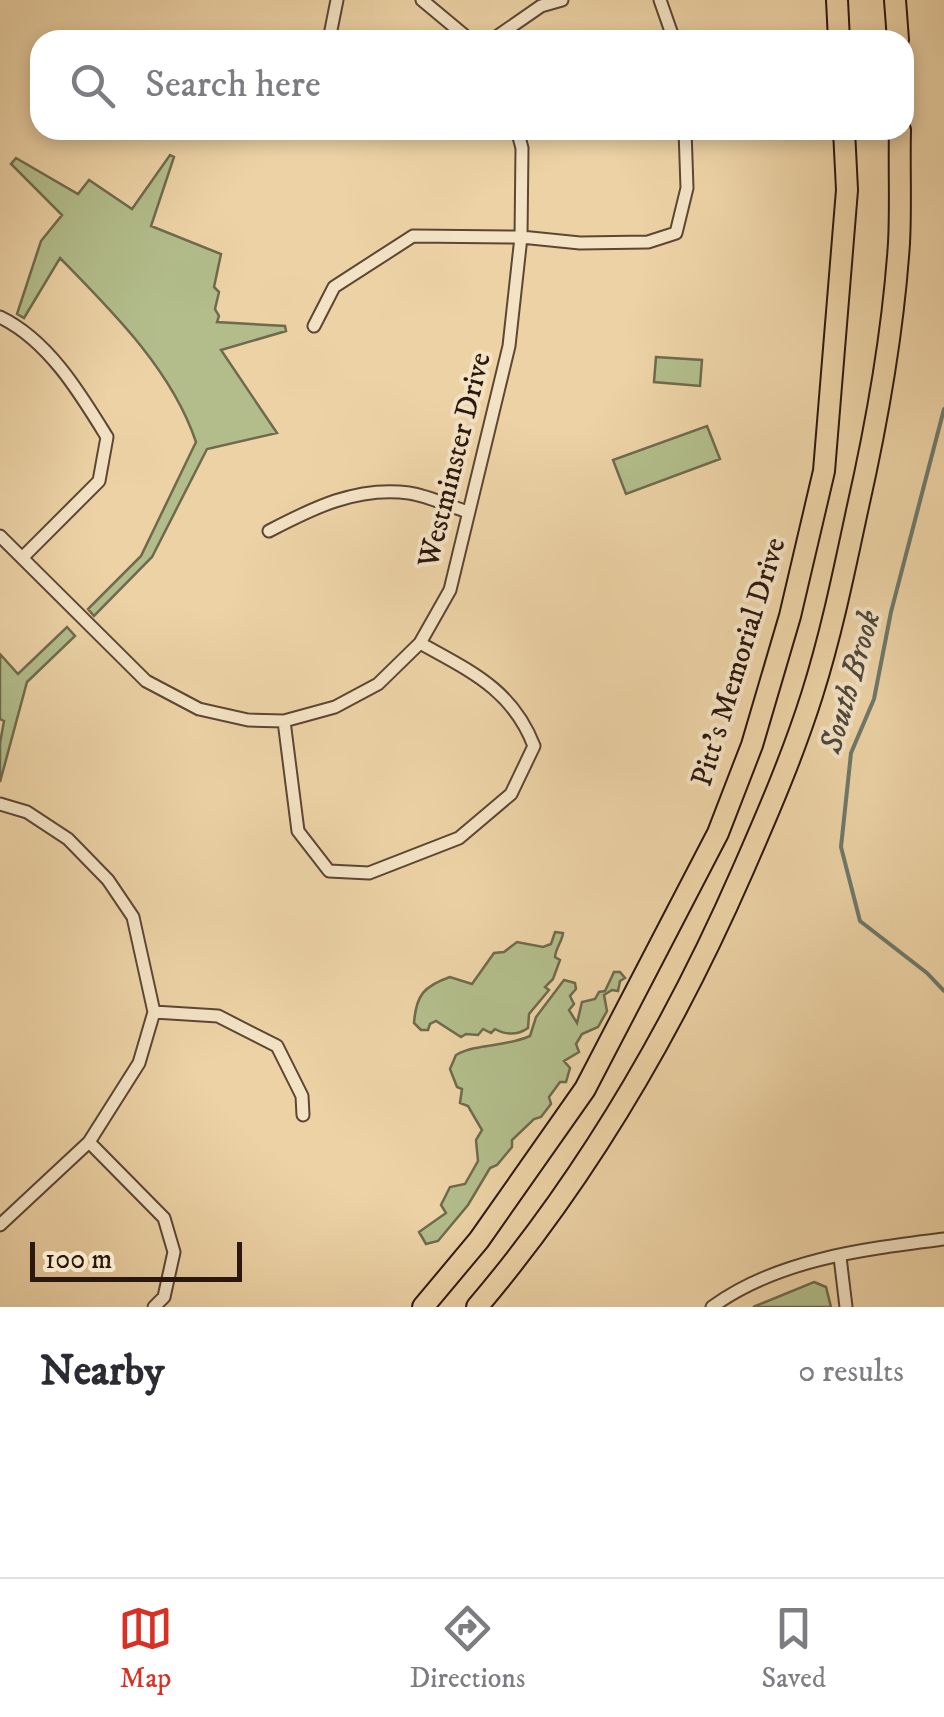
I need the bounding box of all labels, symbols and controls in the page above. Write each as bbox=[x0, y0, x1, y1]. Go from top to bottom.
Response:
search box bbox=[30, 30, 914, 140]
icon: search bbox=[65, 58, 120, 113]
text: Search here bbox=[145, 61, 321, 109]
street label: Westminster Drive bbox=[410, 349, 500, 572]
street label: Pitt's Memorial Drive bbox=[684, 533, 794, 791]
water label: South Brook bbox=[811, 605, 891, 759]
scale bar bbox=[30, 1237, 242, 1282]
text: 100 m bbox=[45, 1242, 112, 1277]
text: Nearby bbox=[40, 1346, 164, 1398]
text: 0 results bbox=[798, 1352, 904, 1392]
tab: Map bbox=[118, 1601, 173, 1696]
tab: Directions bbox=[409, 1601, 525, 1696]
tab: Saved bbox=[762, 1601, 826, 1696]

